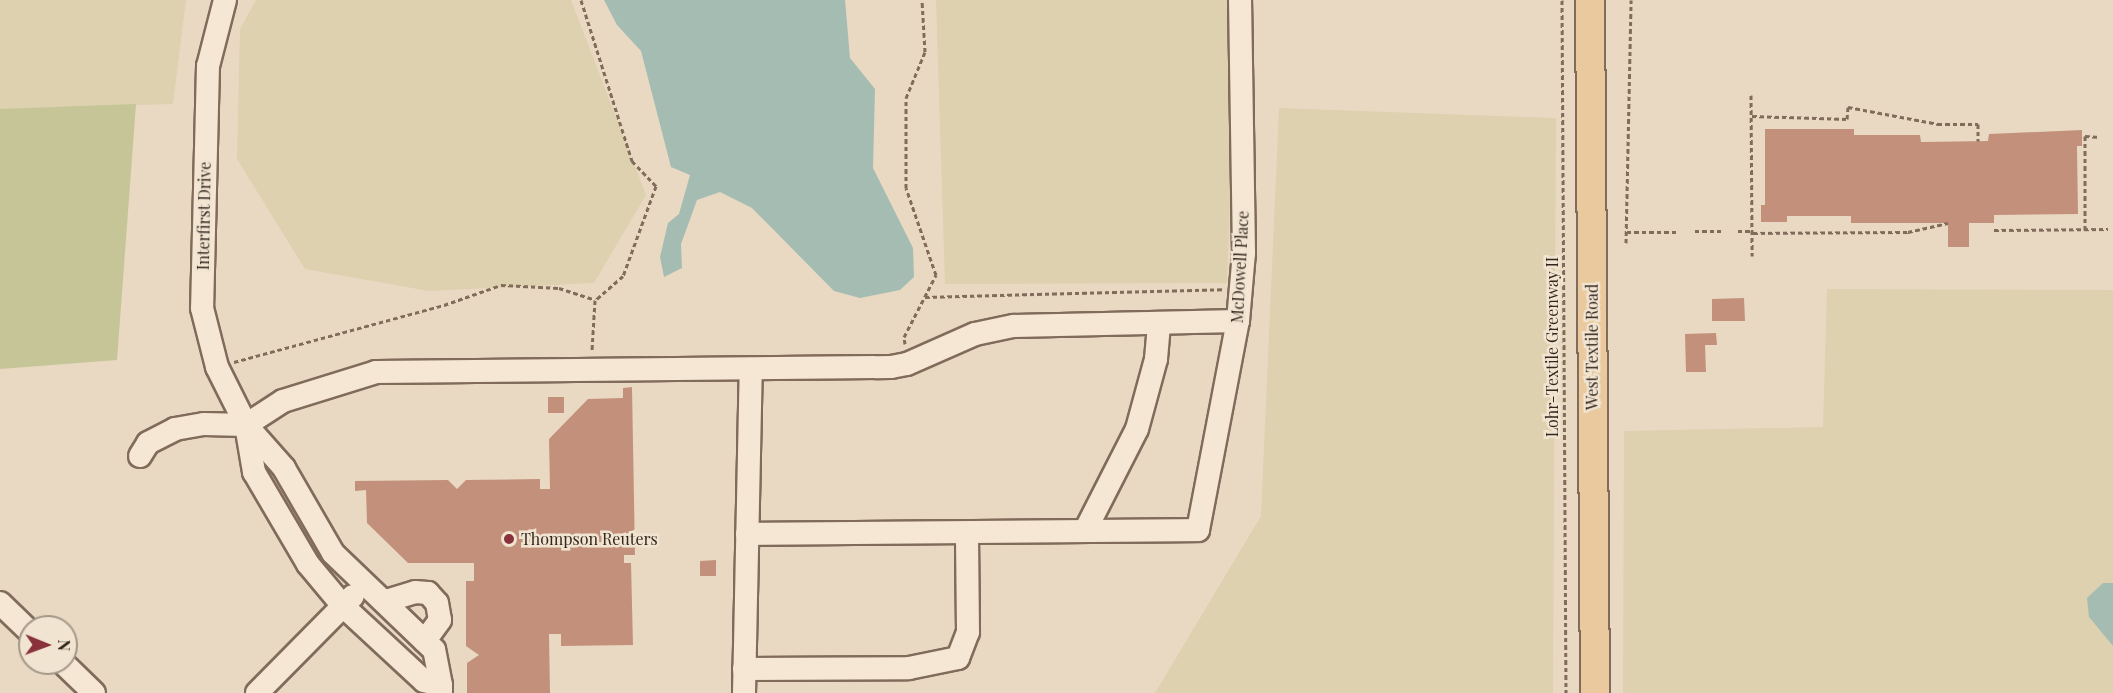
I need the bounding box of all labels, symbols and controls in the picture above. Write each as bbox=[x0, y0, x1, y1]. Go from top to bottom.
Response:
street label: Interfirst Drive bbox=[193, 161, 215, 271]
street label: McDowell Place bbox=[1227, 210, 1253, 324]
street label: Lohr-Textile Greenway II bbox=[1542, 256, 1562, 438]
street label: West Textile Road bbox=[1582, 284, 1602, 410]
place label: Thompson Reuters bbox=[521, 529, 658, 549]
marker: Thompson Reuters bbox=[502, 532, 516, 546]
north arrow bbox=[18, 615, 78, 675]
text: N bbox=[54, 639, 75, 651]

